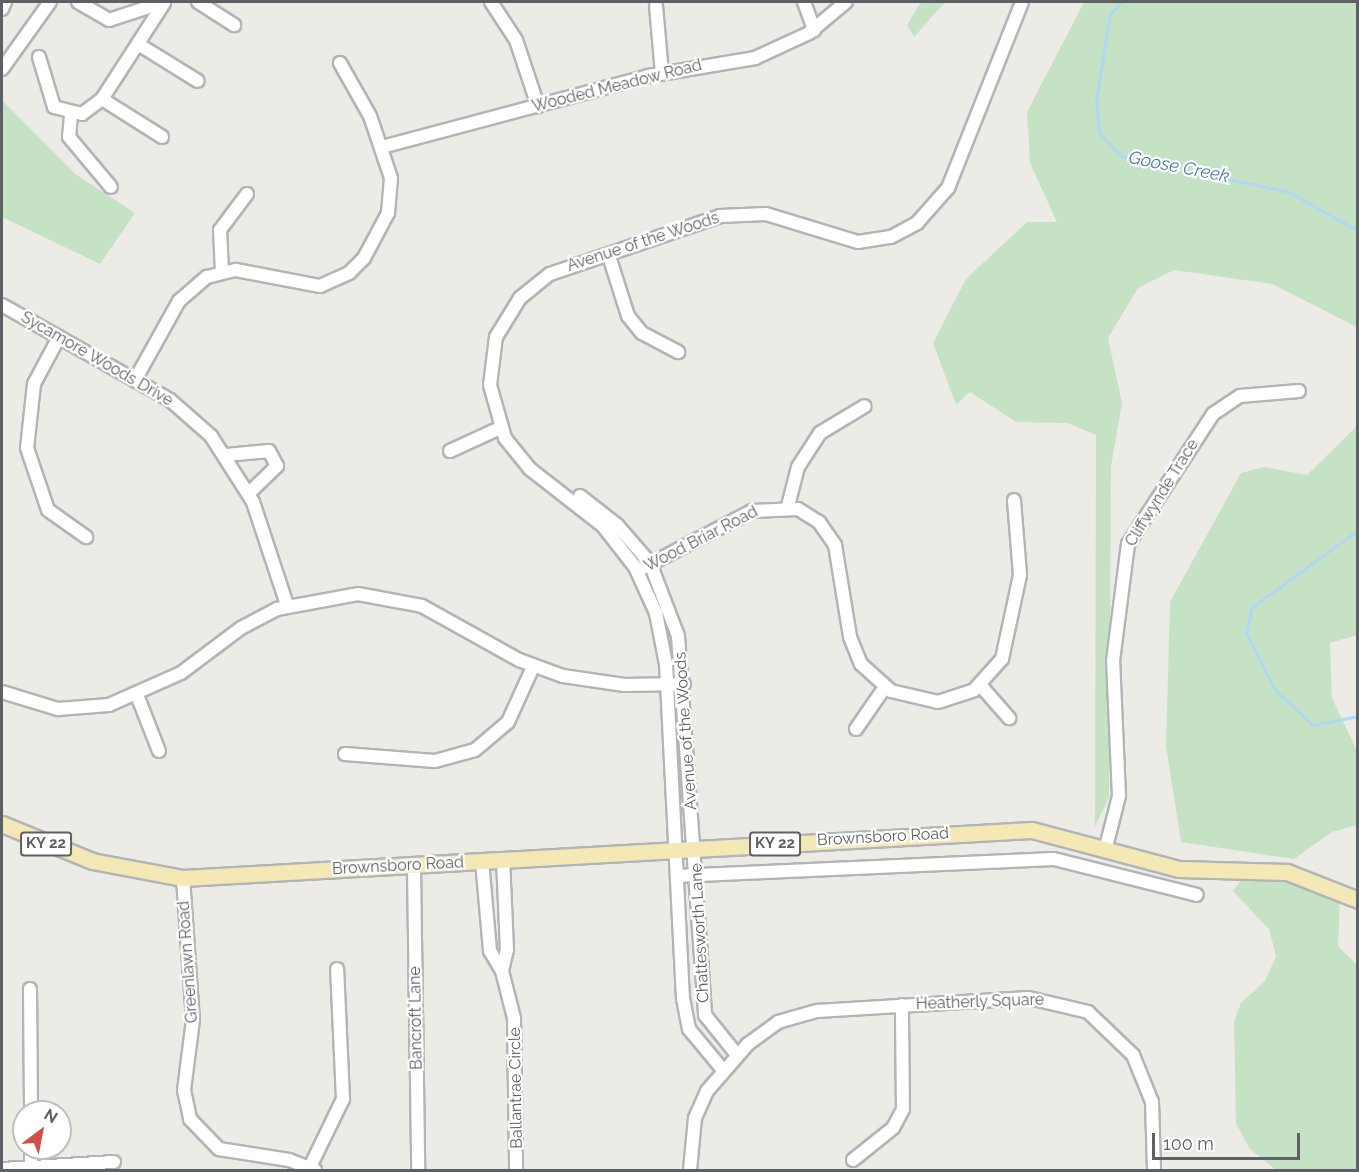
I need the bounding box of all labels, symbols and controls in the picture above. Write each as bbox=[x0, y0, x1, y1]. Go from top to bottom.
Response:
street label: Wooded Meadow Road bbox=[530, 56, 704, 116]
water label: Goose Creek bbox=[1127, 147, 1231, 187]
street label: Avenue of the Woods bbox=[564, 208, 722, 276]
street label: Sycamore Woods Drive bbox=[17, 307, 177, 411]
street label: Cliffwynde Trace bbox=[1121, 436, 1203, 550]
street label: Wood Briar Road bbox=[641, 502, 761, 576]
street label: Avenue of the Woods bbox=[671, 651, 701, 811]
street label: Brownsboro Road bbox=[817, 824, 949, 850]
road number: KY 22 bbox=[19, 832, 73, 856]
road number: KY 22 bbox=[748, 832, 802, 856]
street label: Brownsboro Road bbox=[332, 853, 464, 879]
street label: Chattesworth Lane bbox=[687, 863, 713, 1003]
street label: Greenlawn Road bbox=[174, 900, 202, 1024]
street label: Bancroft Lane bbox=[405, 966, 427, 1070]
street label: Heatherly Square bbox=[915, 990, 1045, 1014]
street label: Ballantrae Circle bbox=[505, 1027, 527, 1149]
north arrow bbox=[12, 1100, 72, 1160]
text: N bbox=[41, 1105, 61, 1127]
scale bar bbox=[1155, 1121, 1304, 1159]
text: 100 m bbox=[1163, 1133, 1214, 1154]

